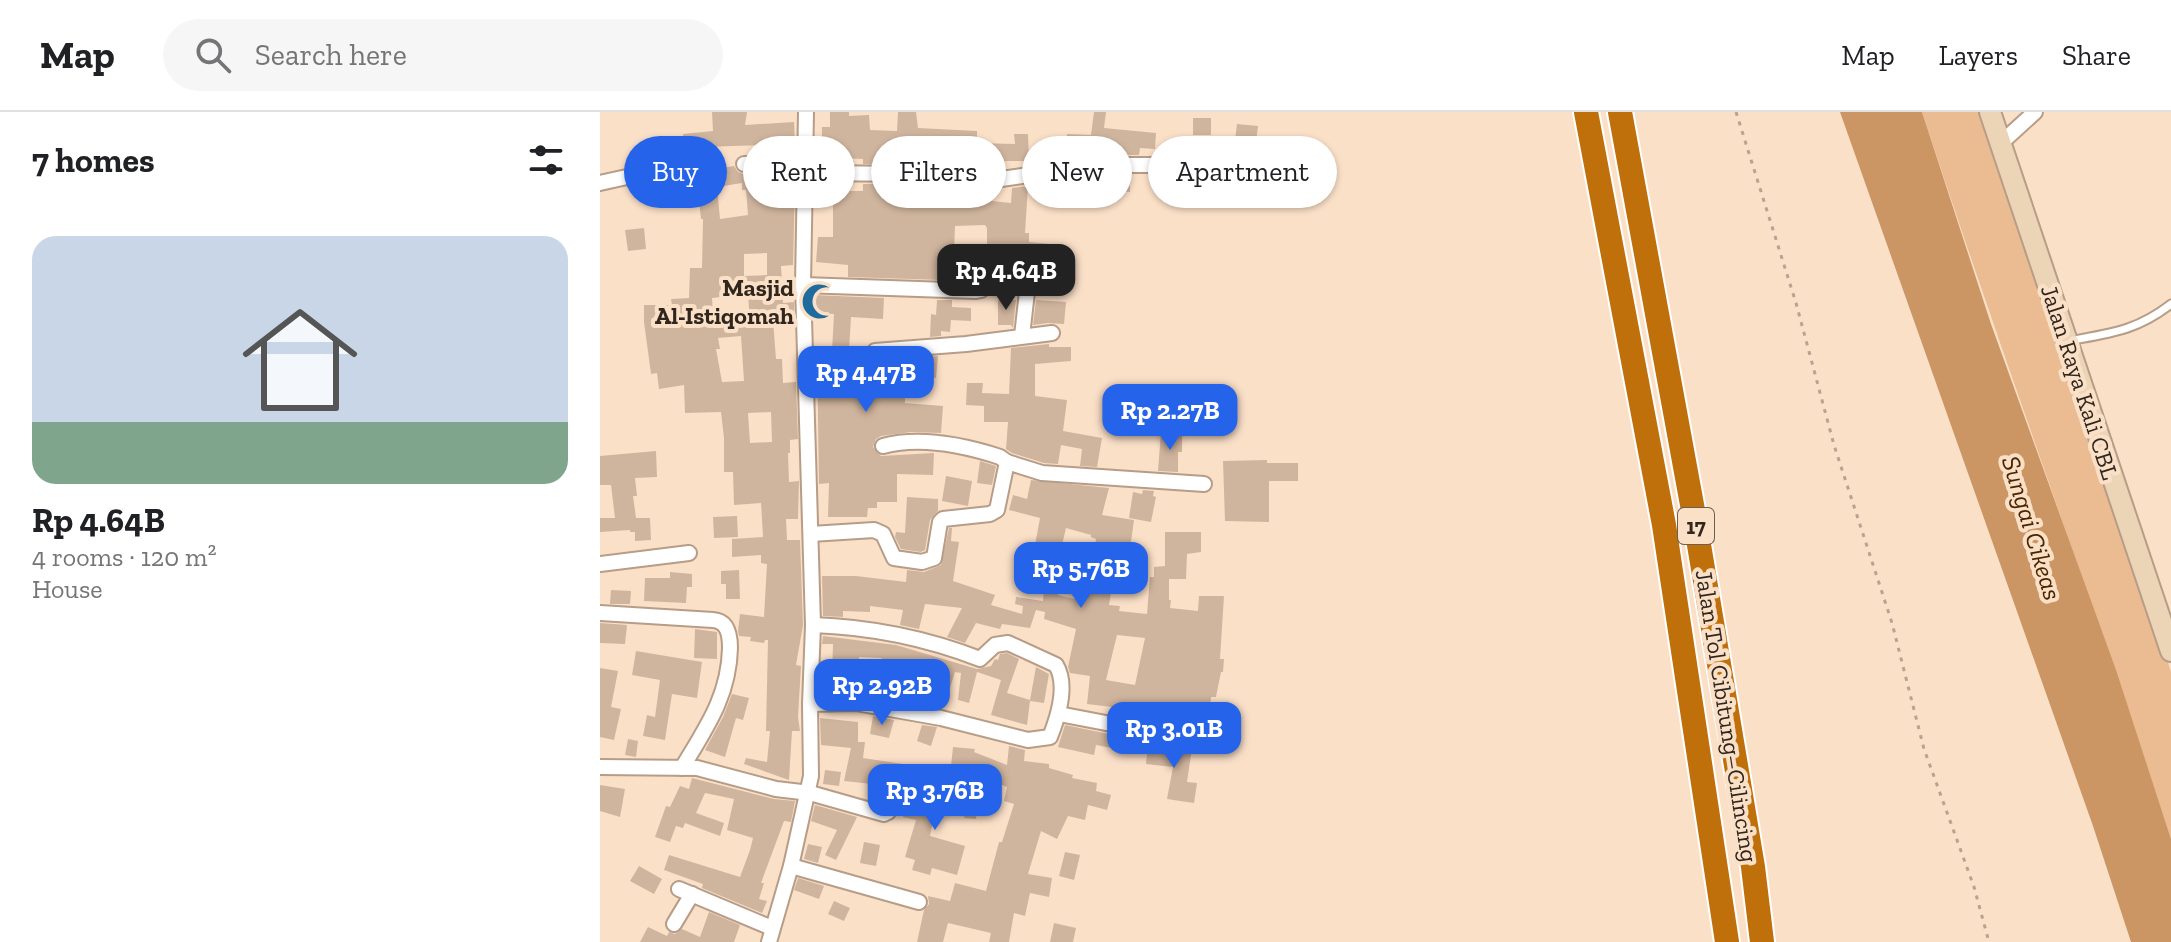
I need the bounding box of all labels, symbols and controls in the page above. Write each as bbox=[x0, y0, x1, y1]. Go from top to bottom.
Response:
search box bbox=[163, 19, 723, 91]
text: Map bbox=[40, 32, 115, 78]
icon: search bbox=[191, 33, 235, 77]
text: Search here bbox=[255, 37, 407, 73]
text: Map bbox=[1841, 39, 1895, 72]
text: Layers bbox=[1939, 39, 2018, 72]
text: Share bbox=[2062, 39, 2131, 72]
chip: Buy bbox=[624, 136, 727, 208]
chip: Rent bbox=[743, 136, 855, 208]
chip: Filters bbox=[871, 136, 1006, 208]
chip: New bbox=[1022, 136, 1132, 208]
chip: Apartment bbox=[1148, 136, 1337, 208]
icon: filters bbox=[524, 138, 568, 182]
text: 7 homes bbox=[32, 140, 155, 181]
pin: Rp 4.64B bbox=[923, 244, 1089, 312]
text: Rp 4.64B bbox=[955, 254, 1057, 286]
place label: Masjid Al-Istiqomah bbox=[655, 273, 794, 330]
street label: Jalan Raya Kali CBL bbox=[2035, 281, 2125, 483]
mosque icon: Masjid Al-Istiqomah bbox=[801, 282, 839, 320]
icon: home bbox=[228, 288, 372, 432]
pin: Rp 4.47B bbox=[783, 346, 949, 414]
text: Rp 4.47B bbox=[816, 356, 916, 388]
pin: Rp 2.27B bbox=[1087, 384, 1253, 452]
text: Rp 2.27B bbox=[1120, 394, 1220, 426]
water label: Sungai Cikeas bbox=[1995, 452, 2069, 604]
text: Rp 4.64B bbox=[32, 500, 165, 541]
road number: 17 bbox=[1678, 508, 1714, 544]
text: 4 rooms · 120 m² bbox=[32, 541, 217, 573]
pin: Rp 5.76B bbox=[998, 542, 1164, 610]
text: Rp 5.76B bbox=[1032, 552, 1130, 584]
street label: Jalan Tol Cibitung–Cilincing bbox=[1690, 568, 1764, 864]
text: House bbox=[32, 573, 103, 605]
pin: Rp 2.92B bbox=[799, 659, 965, 727]
text: Rp 2.92B bbox=[832, 669, 932, 701]
pin: Rp 3.01B bbox=[1091, 702, 1257, 770]
text: Rp 3.01B bbox=[1125, 712, 1223, 744]
pin: Rp 3.76B bbox=[852, 764, 1018, 832]
text: Rp 3.76B bbox=[886, 774, 984, 806]

